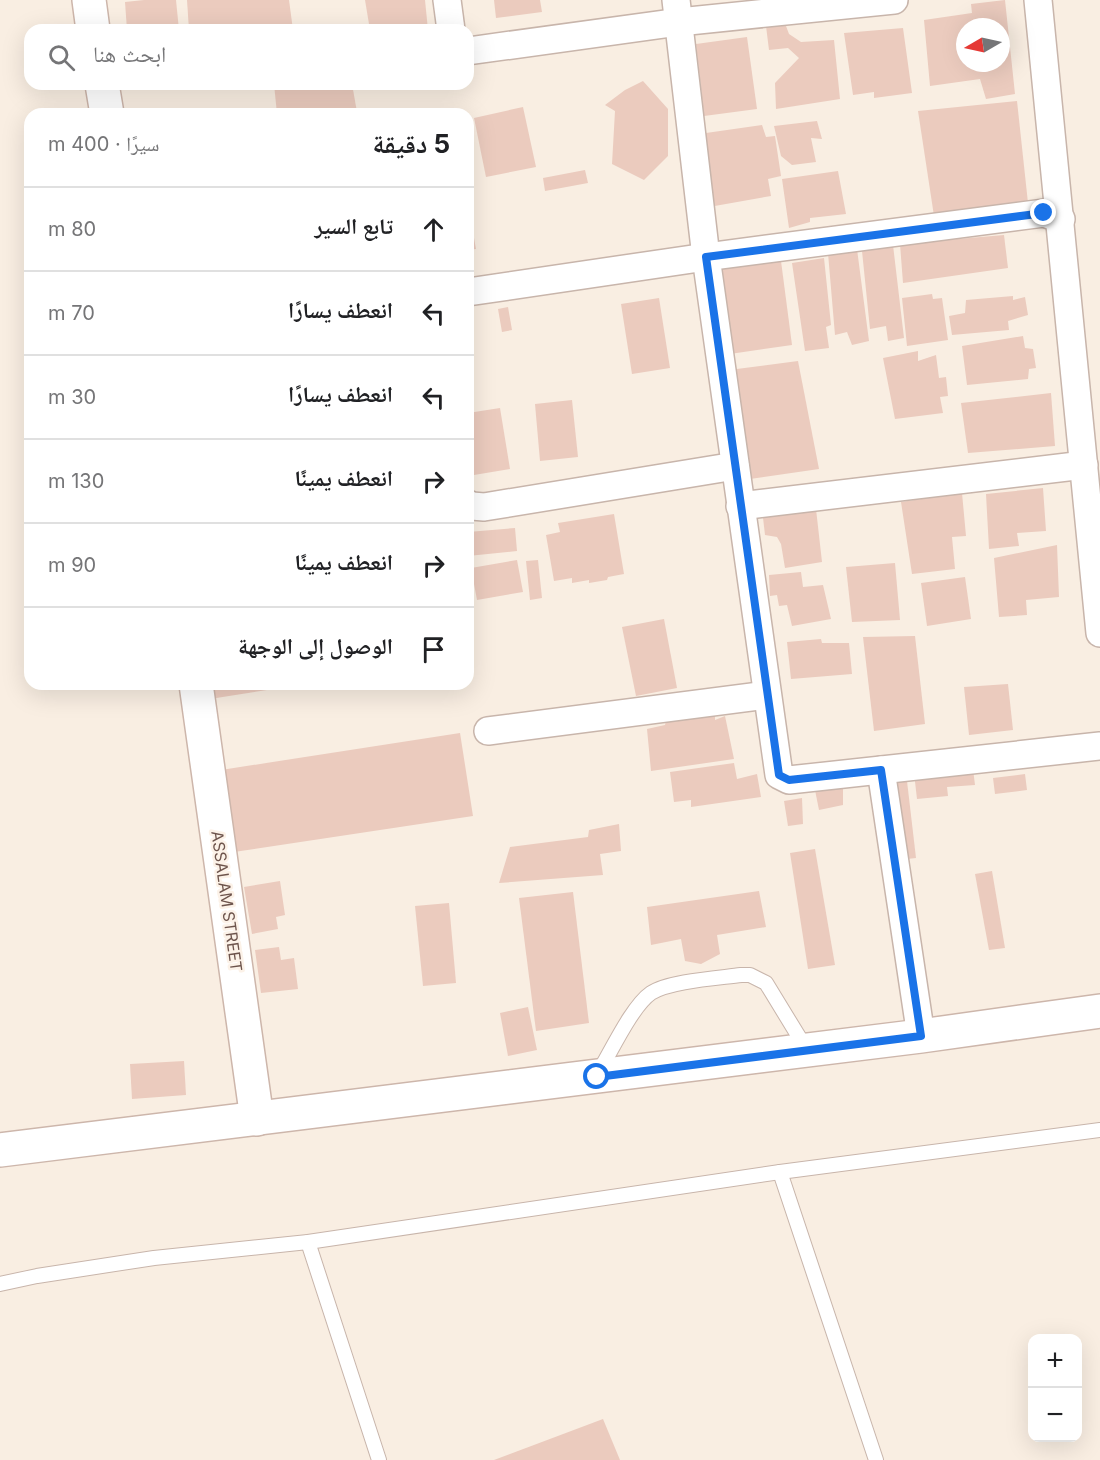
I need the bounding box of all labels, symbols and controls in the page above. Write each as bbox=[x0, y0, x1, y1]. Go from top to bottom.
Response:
north arrow bbox=[956, 18, 1010, 72]
search box bbox=[24, 24, 474, 90]
icon: search bbox=[45, 41, 78, 74]
text: ابحث هنا bbox=[93, 41, 166, 67]
text: 5 دقيقة bbox=[373, 128, 450, 159]
text: سيرًا · 400 m bbox=[48, 132, 160, 156]
route end bbox=[1030, 199, 1056, 225]
text: تابع السير bbox=[314, 213, 393, 239]
icon: ahead bbox=[417, 213, 450, 246]
text: 80 m bbox=[48, 217, 96, 241]
text: انعطف يسارًا bbox=[288, 297, 393, 323]
icon: left bbox=[417, 297, 450, 330]
text: 70 m bbox=[48, 301, 95, 325]
text: انعطف يسارًا bbox=[288, 381, 393, 407]
icon: left bbox=[417, 381, 450, 414]
text: 30 m bbox=[48, 385, 96, 409]
text: انعطف يمينًا bbox=[294, 465, 393, 491]
icon: right bbox=[417, 465, 450, 498]
text: 130 m bbox=[48, 469, 104, 493]
text: انعطف يمينًا bbox=[294, 549, 393, 575]
icon: right bbox=[417, 549, 450, 582]
text: 90 m bbox=[48, 553, 96, 577]
text: الوصول إلى الوجهة bbox=[238, 633, 393, 659]
icon: arrive bbox=[417, 633, 450, 666]
street label: ASSALAM STREET bbox=[207, 829, 247, 973]
route start bbox=[583, 1063, 609, 1089]
map controls bbox=[1028, 1334, 1082, 1442]
button: + bbox=[1028, 1334, 1082, 1388]
button: − bbox=[1028, 1388, 1082, 1442]

